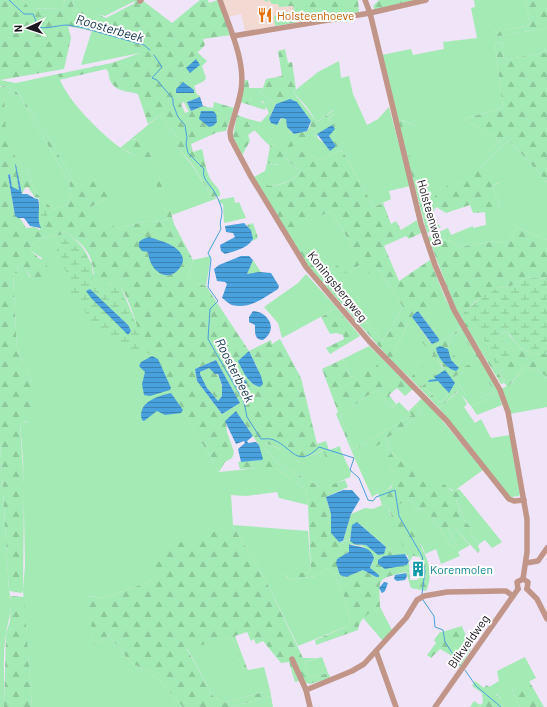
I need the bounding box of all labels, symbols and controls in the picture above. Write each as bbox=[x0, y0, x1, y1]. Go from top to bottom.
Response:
restaurant icon: Holsteenhoeve bbox=[256, 6, 274, 24]
north arrow bbox=[8, 8, 48, 48]
place label: Holsteenhoeve bbox=[277, 8, 354, 22]
water label: Roosterbeek bbox=[74, 11, 146, 45]
text: N bbox=[11, 25, 24, 33]
street label: Holsteenweg bbox=[415, 178, 447, 246]
street label: Koningsbergweg bbox=[305, 248, 371, 324]
water label: Roosterbeek bbox=[212, 335, 258, 405]
building icon: Korenmolen bbox=[409, 560, 427, 578]
place label: Korenmolen bbox=[430, 562, 493, 576]
street label: Blikveldweg bbox=[445, 612, 491, 670]

